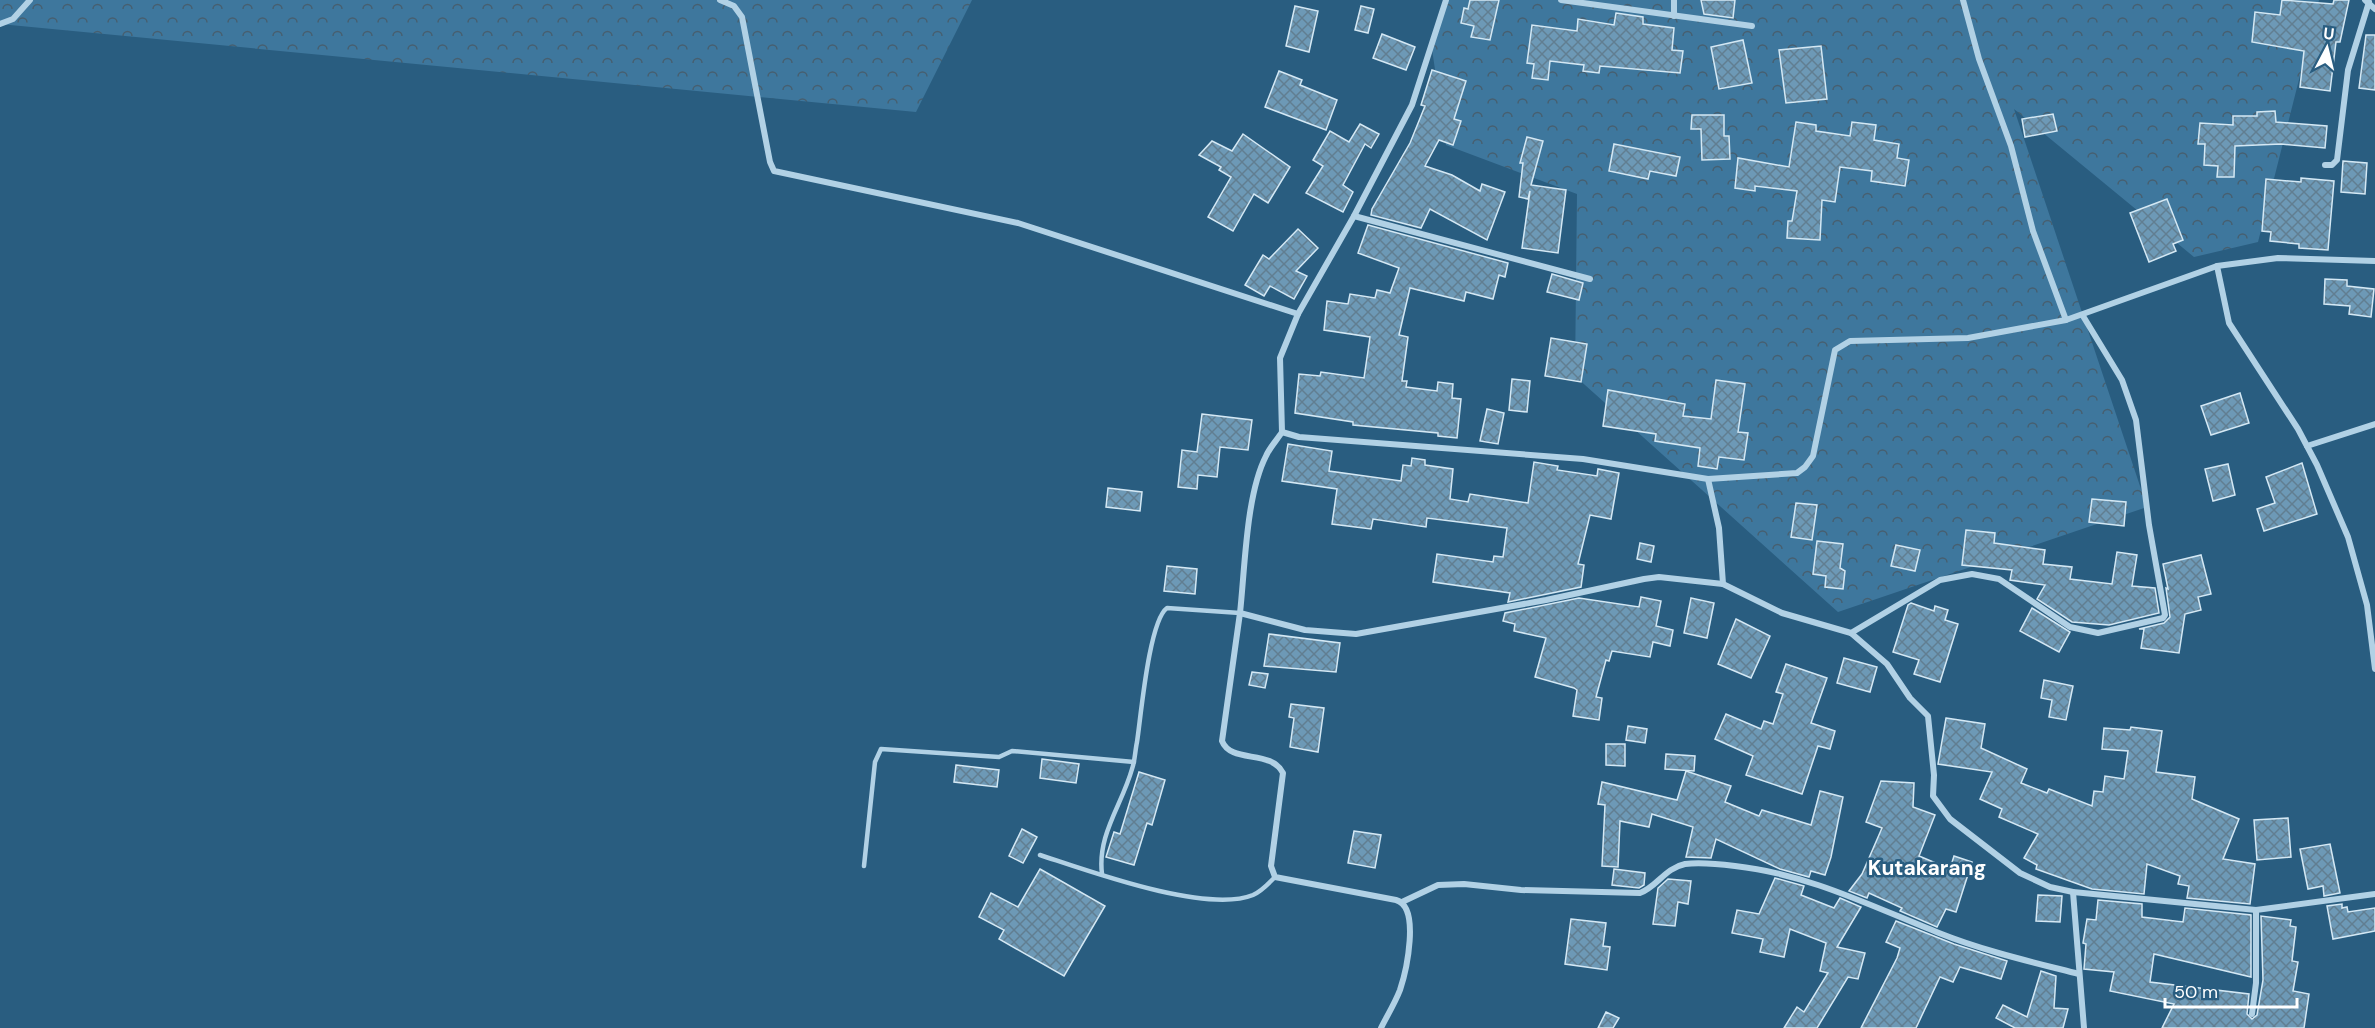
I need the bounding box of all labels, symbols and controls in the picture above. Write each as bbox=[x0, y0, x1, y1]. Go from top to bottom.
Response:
north arrow bbox=[2297, 18, 2357, 78]
text: U bbox=[2322, 23, 2335, 45]
district label: Kutakarang bbox=[1868, 854, 1986, 882]
scale bar bbox=[2165, 971, 2297, 1009]
text: 50 m bbox=[2174, 980, 2218, 1004]

